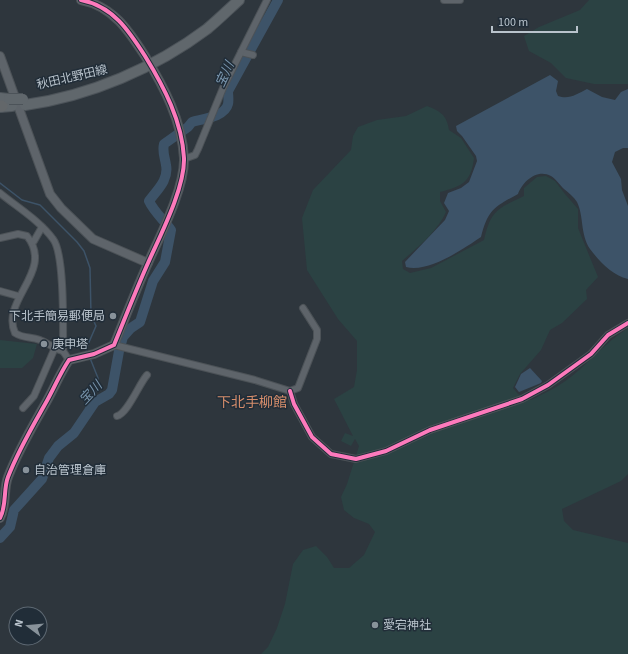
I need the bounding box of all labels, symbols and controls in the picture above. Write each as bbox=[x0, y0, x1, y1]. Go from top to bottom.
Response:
scale bar bbox=[492, 8, 577, 34]
text: 100 m bbox=[498, 14, 528, 31]
water label: 宝川 bbox=[211, 57, 239, 90]
street label: 秋田北野田線 bbox=[35, 61, 109, 94]
place label: 下北手簡易郵便局 bbox=[9, 308, 105, 325]
marker: 下北手簡易郵便局 bbox=[108, 311, 118, 321]
place label: 庚申塔 bbox=[52, 336, 88, 353]
marker: 庚申塔 bbox=[39, 339, 49, 349]
water label: 宝川 bbox=[75, 376, 108, 408]
district label: 下北手柳館 bbox=[217, 393, 287, 413]
place label: 自治管理倉庫 bbox=[34, 462, 106, 479]
marker: 自治管理倉庫 bbox=[21, 465, 31, 475]
north arrow bbox=[8, 606, 48, 646]
place label: 愛宕神社 bbox=[383, 617, 431, 634]
text: N bbox=[11, 618, 27, 629]
marker: 愛宕神社 bbox=[370, 620, 380, 630]

